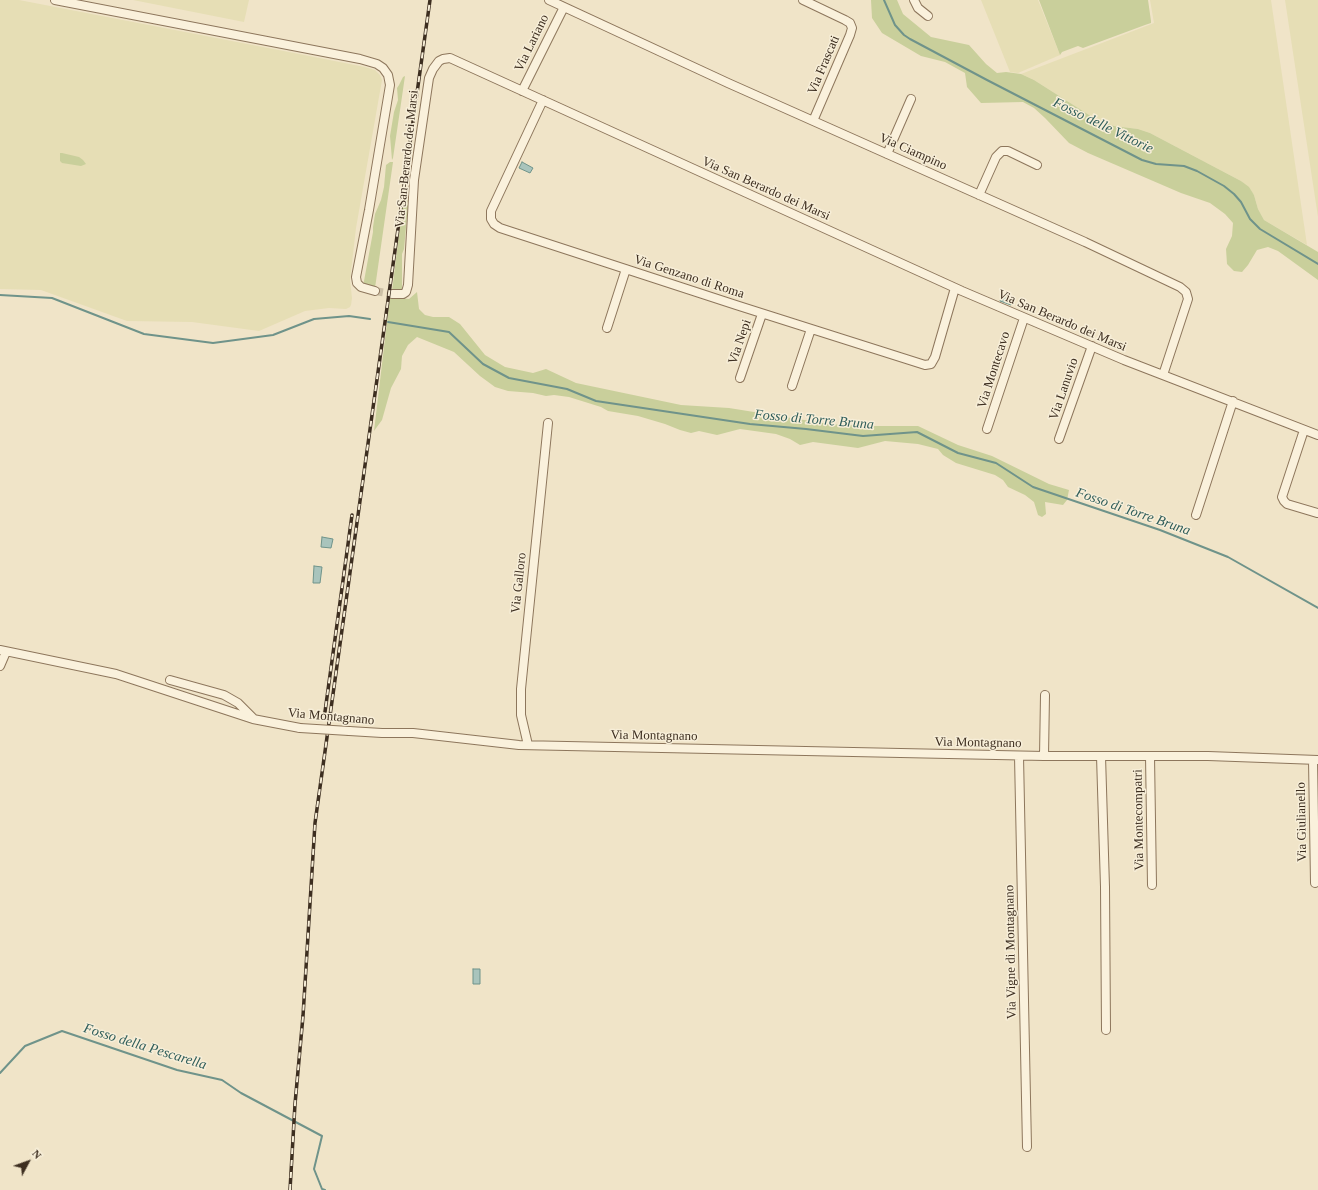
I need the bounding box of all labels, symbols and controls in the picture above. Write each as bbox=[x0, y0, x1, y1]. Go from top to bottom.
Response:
street label: Via Lariano bbox=[511, 12, 553, 74]
street label: Via Frascati bbox=[805, 33, 843, 97]
street label: Via San Berardo dei Marsi bbox=[392, 89, 422, 229]
water label: Fosso delle Vittorie bbox=[1050, 94, 1156, 158]
street label: Via Ciampino bbox=[877, 130, 949, 174]
street label: Via San Berardo dei Marsi bbox=[700, 154, 832, 224]
street label: Via Genzano di Roma bbox=[632, 252, 746, 302]
street label: Via San Berardo dei Marsi bbox=[995, 287, 1129, 355]
street label: Via Nepi bbox=[725, 317, 755, 367]
street label: Via Montecavo bbox=[974, 330, 1014, 410]
street label: Via Lanuvio bbox=[1046, 356, 1082, 422]
water label: Fosso di Torre Bruna bbox=[754, 406, 874, 434]
water label: Fosso di Torre Bruna bbox=[1074, 485, 1192, 539]
street label: Via Galloro bbox=[508, 552, 530, 614]
street label: Via Montagnano bbox=[287, 705, 375, 729]
street label: Via Montagnano bbox=[610, 727, 698, 745]
street label: Via Montagnano bbox=[934, 734, 1022, 752]
street label: Via Montecompatri bbox=[1130, 769, 1148, 871]
street label: Via Giulianello bbox=[1294, 782, 1310, 862]
street label: Via Vigne di Montagnano bbox=[1002, 885, 1020, 1019]
water label: Fosso della Pescarella bbox=[81, 1020, 209, 1074]
north arrow bbox=[8, 1142, 48, 1182]
text: N bbox=[30, 1147, 44, 1161]

